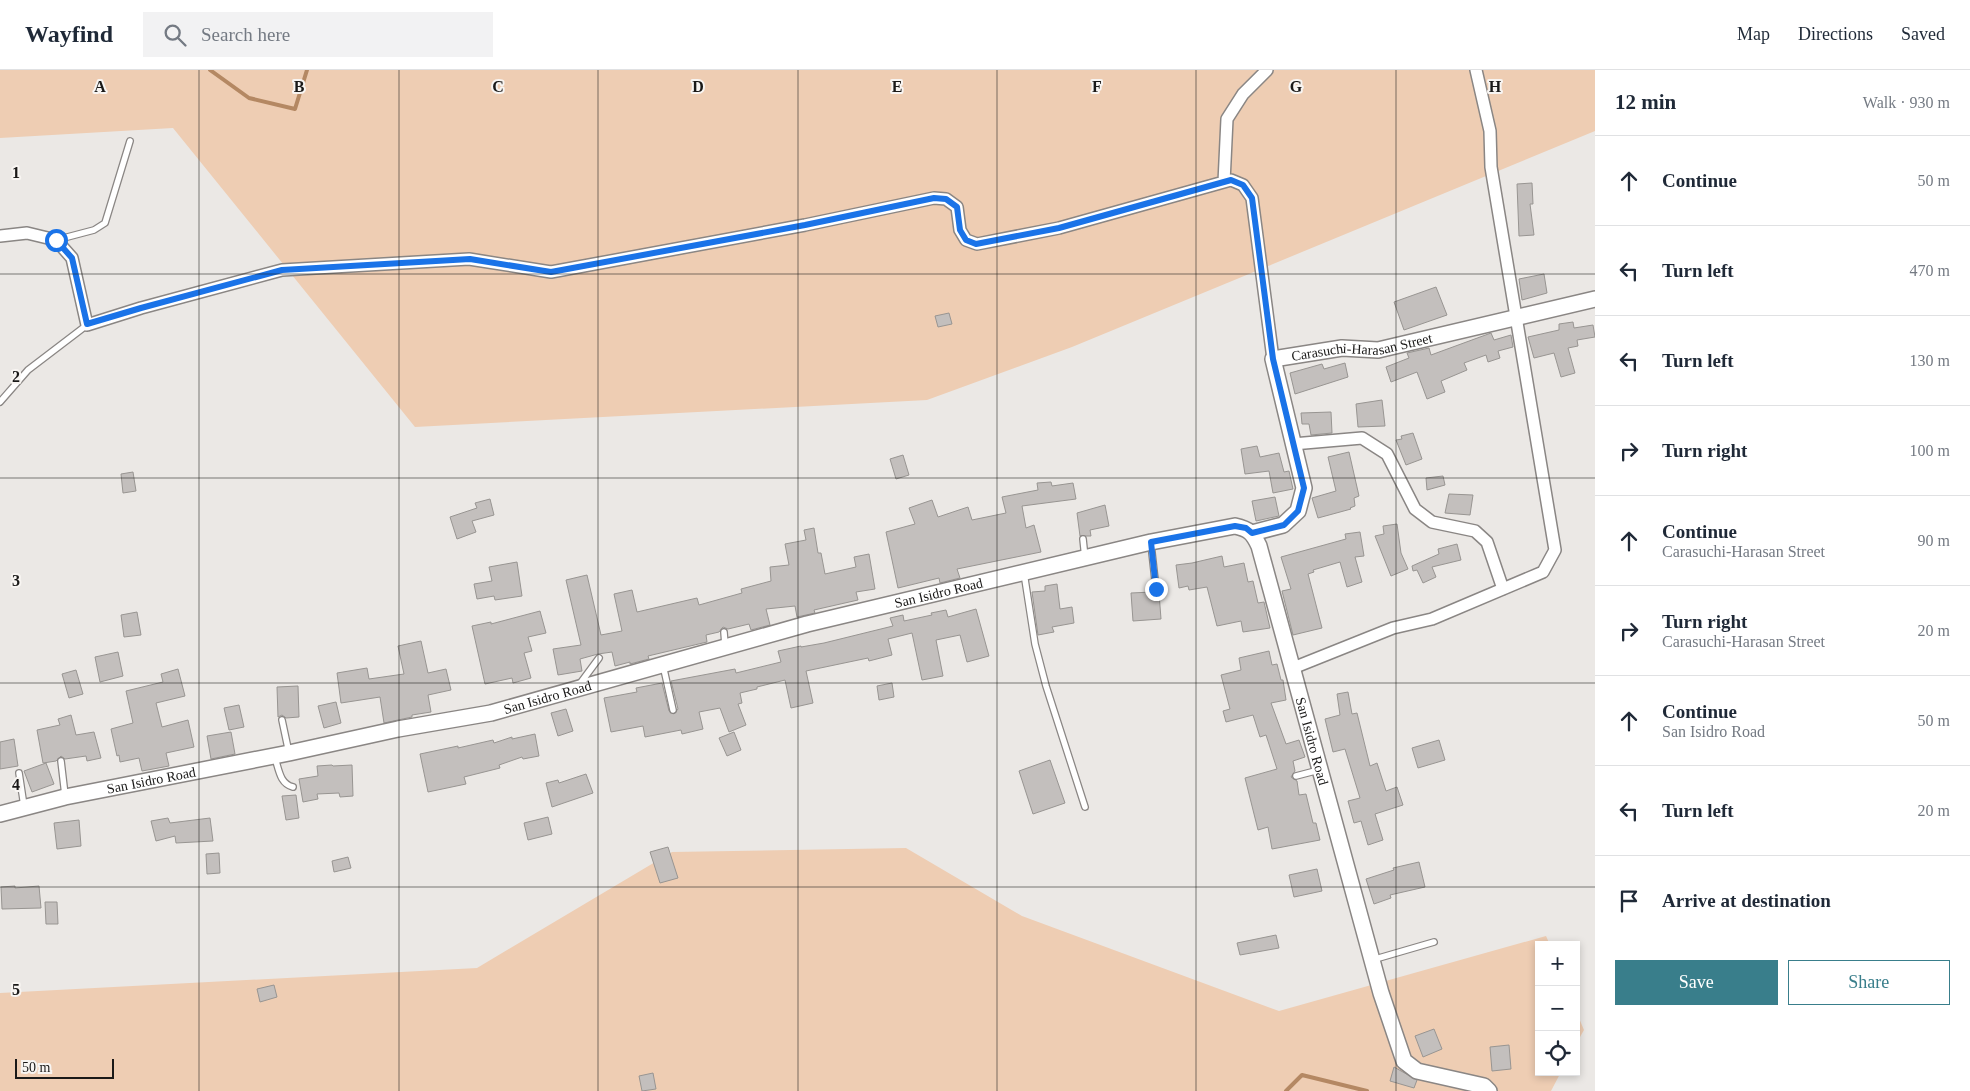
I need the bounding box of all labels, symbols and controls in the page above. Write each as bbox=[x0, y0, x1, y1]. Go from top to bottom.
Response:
search box bbox=[143, 12, 493, 57]
text: Wayfind bbox=[25, 21, 113, 47]
icon: search bbox=[161, 21, 189, 49]
text: Search here bbox=[201, 24, 290, 45]
text: Map bbox=[1737, 24, 1770, 44]
text: Directions bbox=[1798, 24, 1873, 44]
text: Saved bbox=[1901, 24, 1945, 44]
text: A bbox=[94, 78, 106, 95]
text: B bbox=[294, 78, 305, 95]
text: C bbox=[492, 78, 504, 95]
text: D bbox=[692, 78, 704, 95]
text: E bbox=[892, 78, 902, 95]
text: F bbox=[1092, 78, 1102, 95]
text: G bbox=[1290, 78, 1303, 95]
text: H bbox=[1489, 78, 1502, 95]
text: 12 min bbox=[1615, 90, 1676, 114]
text: Walk · 930 m bbox=[1863, 94, 1950, 111]
text: 1 bbox=[12, 164, 20, 181]
icon: ahead bbox=[1615, 167, 1643, 195]
text: Continue bbox=[1662, 170, 1737, 191]
text: 50 m bbox=[1918, 172, 1950, 189]
route start bbox=[45, 229, 68, 252]
icon: left bbox=[1615, 257, 1643, 285]
text: Turn left bbox=[1662, 260, 1734, 281]
text: 470 m bbox=[1910, 262, 1950, 279]
street label: Carasuchi-Harasan Street bbox=[1290, 330, 1434, 363]
icon: left bbox=[1615, 347, 1643, 375]
text: Turn left bbox=[1662, 350, 1734, 371]
text: 130 m bbox=[1910, 352, 1950, 369]
text: 2 bbox=[12, 368, 20, 385]
icon: right bbox=[1615, 437, 1643, 465]
text: Turn right bbox=[1662, 440, 1747, 461]
text: 100 m bbox=[1910, 442, 1950, 459]
text: Continue bbox=[1662, 521, 1737, 542]
icon: ahead bbox=[1615, 527, 1643, 555]
text: 90 m bbox=[1918, 532, 1950, 549]
text: Carasuchi-Harasan Street bbox=[1662, 543, 1825, 560]
text: 3 bbox=[12, 572, 20, 589]
street label: San Isidro Road bbox=[893, 575, 984, 610]
route end bbox=[1145, 578, 1168, 601]
text: Turn right bbox=[1662, 611, 1747, 632]
icon: right bbox=[1615, 617, 1643, 645]
text: 20 m bbox=[1918, 622, 1950, 639]
text: Carasuchi-Harasan Street bbox=[1662, 633, 1825, 650]
street label: San Isidro Road bbox=[502, 678, 593, 717]
street label: San Isidro Road bbox=[1293, 696, 1331, 787]
text: Continue bbox=[1662, 701, 1737, 722]
icon: ahead bbox=[1615, 707, 1643, 735]
text: 50 m bbox=[1918, 712, 1950, 729]
text: San Isidro Road bbox=[1662, 723, 1765, 740]
street label: San Isidro Road bbox=[105, 764, 197, 796]
text: 4 bbox=[12, 776, 20, 793]
icon: left bbox=[1615, 797, 1643, 825]
text: Turn left bbox=[1662, 800, 1734, 821]
text: 20 m bbox=[1918, 802, 1950, 819]
icon: arrive bbox=[1615, 887, 1643, 915]
text: Arrive at destination bbox=[1662, 890, 1831, 911]
map controls bbox=[1535, 941, 1580, 1076]
button: + bbox=[1535, 941, 1580, 986]
button: Save bbox=[1615, 960, 1778, 1005]
button: Share bbox=[1788, 960, 1950, 1005]
text: 5 bbox=[12, 981, 20, 998]
button: − bbox=[1535, 986, 1580, 1031]
button: locate bbox=[1535, 1031, 1580, 1076]
scale bar bbox=[15, 1056, 114, 1079]
text: 50 m bbox=[22, 1060, 50, 1075]

